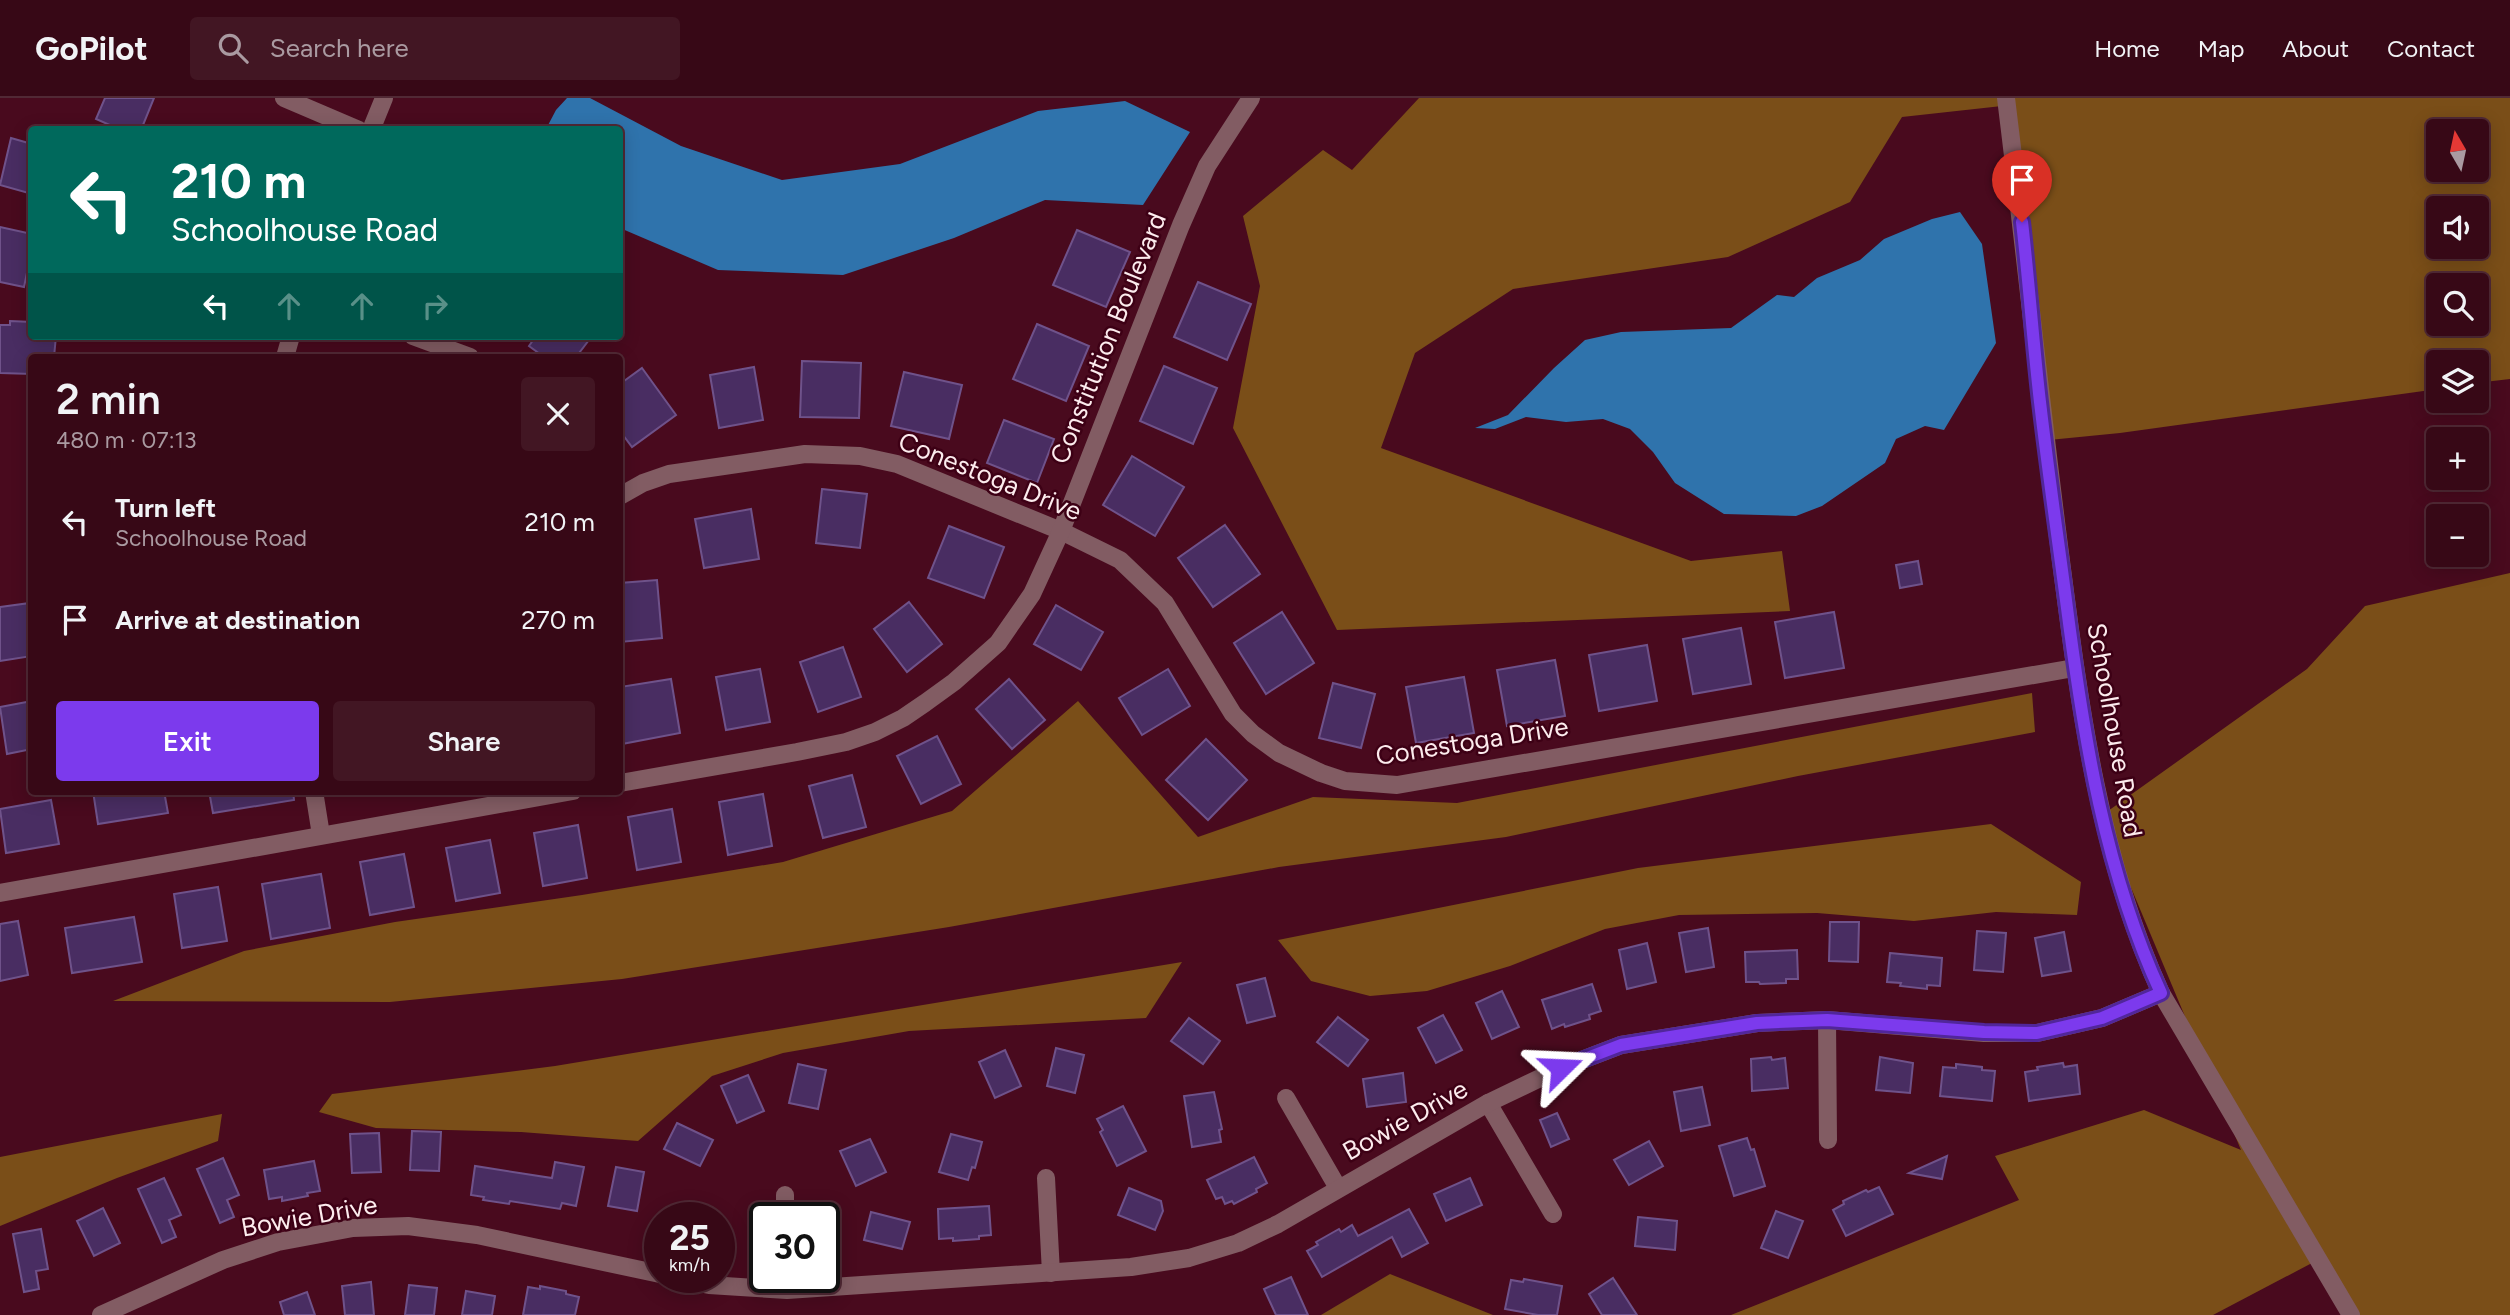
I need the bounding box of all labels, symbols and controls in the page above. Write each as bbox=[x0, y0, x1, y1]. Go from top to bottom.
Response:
search box bbox=[190, 17, 680, 80]
text: GoPilot bbox=[35, 29, 148, 68]
icon: search bbox=[214, 29, 252, 67]
text: Search here bbox=[270, 32, 409, 64]
text: Home bbox=[2094, 34, 2160, 63]
text: Map bbox=[2198, 34, 2244, 63]
text: About bbox=[2282, 34, 2349, 63]
text: Contact bbox=[2387, 34, 2475, 63]
north arrow bbox=[2426, 119, 2488, 182]
map controls bbox=[2426, 119, 2489, 567]
pin bbox=[1992, 150, 2052, 222]
text: 210 m bbox=[171, 151, 306, 210]
icon: left bbox=[56, 154, 147, 245]
icon: arrive bbox=[2003, 161, 2041, 199]
button: sound bbox=[2426, 196, 2489, 259]
street label: Constitution Boulevard bbox=[1043, 208, 1173, 468]
text: Schoolhouse Road bbox=[171, 211, 438, 249]
button: search bbox=[2426, 273, 2489, 336]
icon: left bbox=[197, 287, 235, 325]
icon: ahead bbox=[270, 287, 308, 325]
icon: ahead bbox=[343, 287, 381, 325]
icon: right bbox=[416, 287, 454, 325]
button: layers bbox=[2426, 350, 2489, 413]
text: 2 min bbox=[56, 374, 161, 425]
button: close bbox=[521, 377, 595, 451]
street label: Conestoga Drive bbox=[894, 425, 1086, 527]
text: 480 m · 07:13 bbox=[56, 426, 197, 454]
button: + bbox=[2426, 427, 2489, 490]
text: Turn left bbox=[115, 492, 216, 524]
icon: left bbox=[56, 503, 94, 541]
button: − bbox=[2426, 504, 2489, 567]
text: 210 m bbox=[525, 506, 595, 538]
text: Schoolhouse Road bbox=[115, 524, 307, 552]
icon: arrive bbox=[56, 601, 94, 639]
text: Arrive at destination bbox=[115, 604, 360, 636]
text: 270 m bbox=[521, 604, 595, 636]
street label: Schoolhouse Road bbox=[2080, 620, 2150, 840]
button: Exit bbox=[56, 701, 319, 781]
button: Share bbox=[333, 701, 595, 781]
street label: Conestoga Drive bbox=[1373, 710, 1571, 772]
position arrow bbox=[1524, 1031, 1598, 1105]
street label: Bowie Drive bbox=[1337, 1073, 1473, 1167]
street label: Bowie Drive bbox=[238, 1188, 380, 1244]
speed limit sign: 30 bbox=[749, 1202, 840, 1293]
text: 25 bbox=[669, 1217, 710, 1259]
text: km/h bbox=[669, 1254, 710, 1276]

